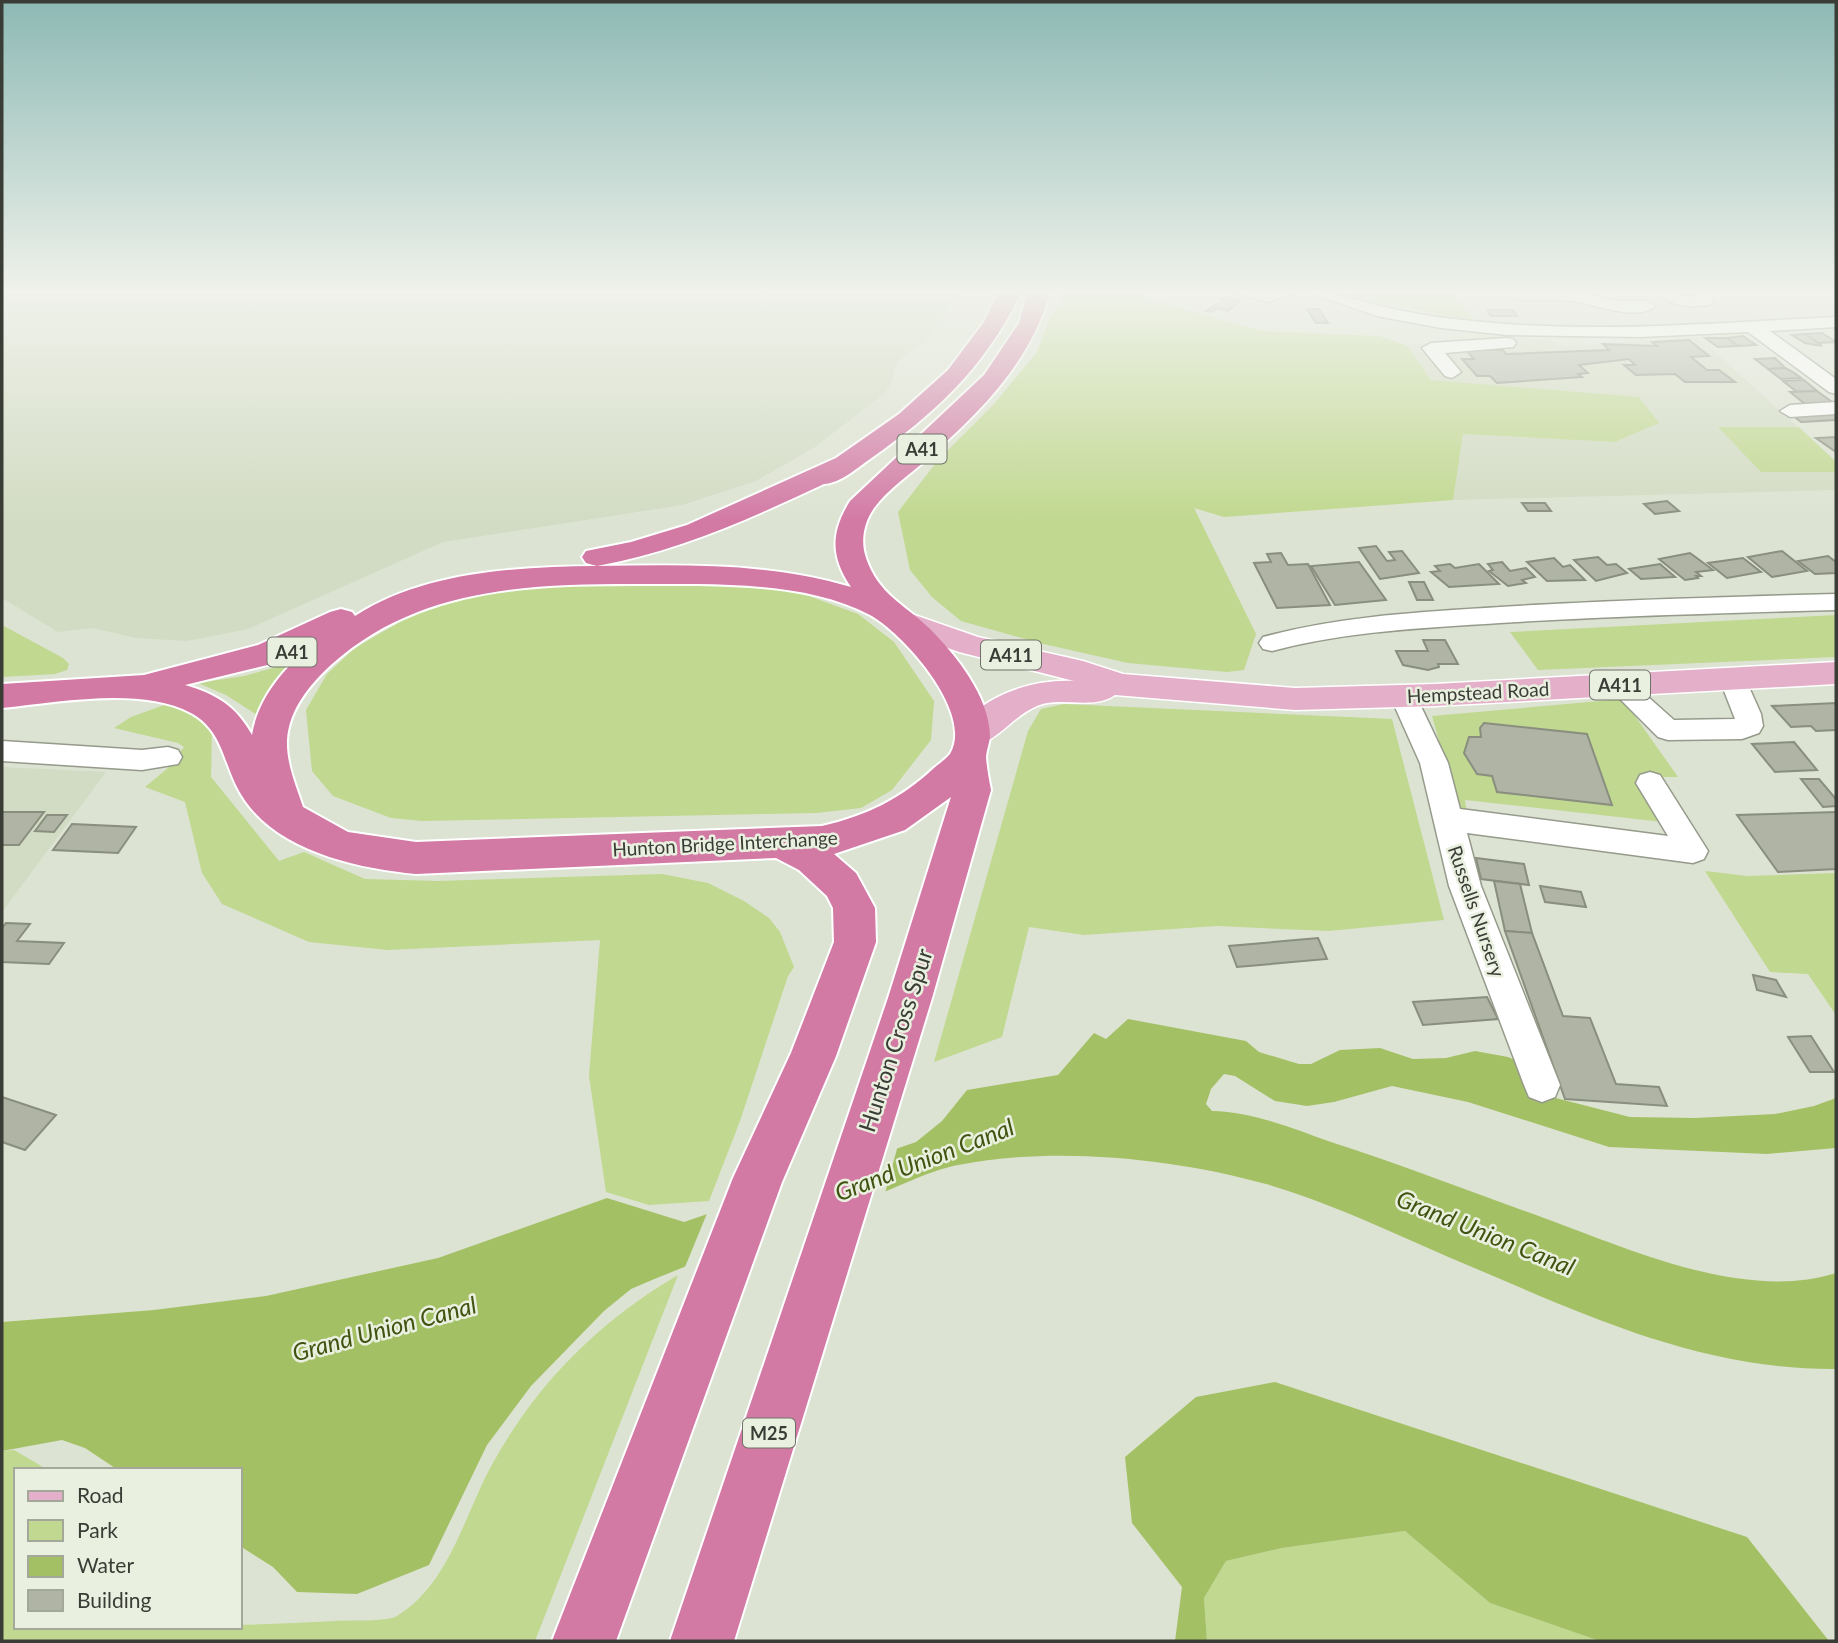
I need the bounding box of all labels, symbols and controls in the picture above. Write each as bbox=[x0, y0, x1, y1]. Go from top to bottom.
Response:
road number: A41 bbox=[898, 434, 946, 463]
road number: A41 bbox=[268, 638, 316, 666]
road number: A411 bbox=[981, 640, 1041, 670]
road number: A411 bbox=[1590, 670, 1650, 700]
street label: Hempstead Road bbox=[1406, 677, 1550, 707]
street label: Hunton Bridge Interchange bbox=[612, 826, 838, 860]
street label: Russells Nursery bbox=[1444, 842, 1510, 980]
street label: Hunton Cross Spur bbox=[852, 944, 938, 1135]
water label: Grand Union Canal bbox=[830, 1111, 1018, 1207]
water label: Grand Union Canal bbox=[1393, 1183, 1580, 1281]
water label: Grand Union Canal bbox=[289, 1289, 480, 1367]
road number: M25 bbox=[743, 1418, 795, 1448]
legend bbox=[14, 1468, 242, 1629]
text: Road bbox=[77, 1482, 124, 1507]
text: Park bbox=[77, 1517, 118, 1542]
text: Water bbox=[77, 1552, 134, 1577]
text: Building bbox=[77, 1587, 152, 1612]

